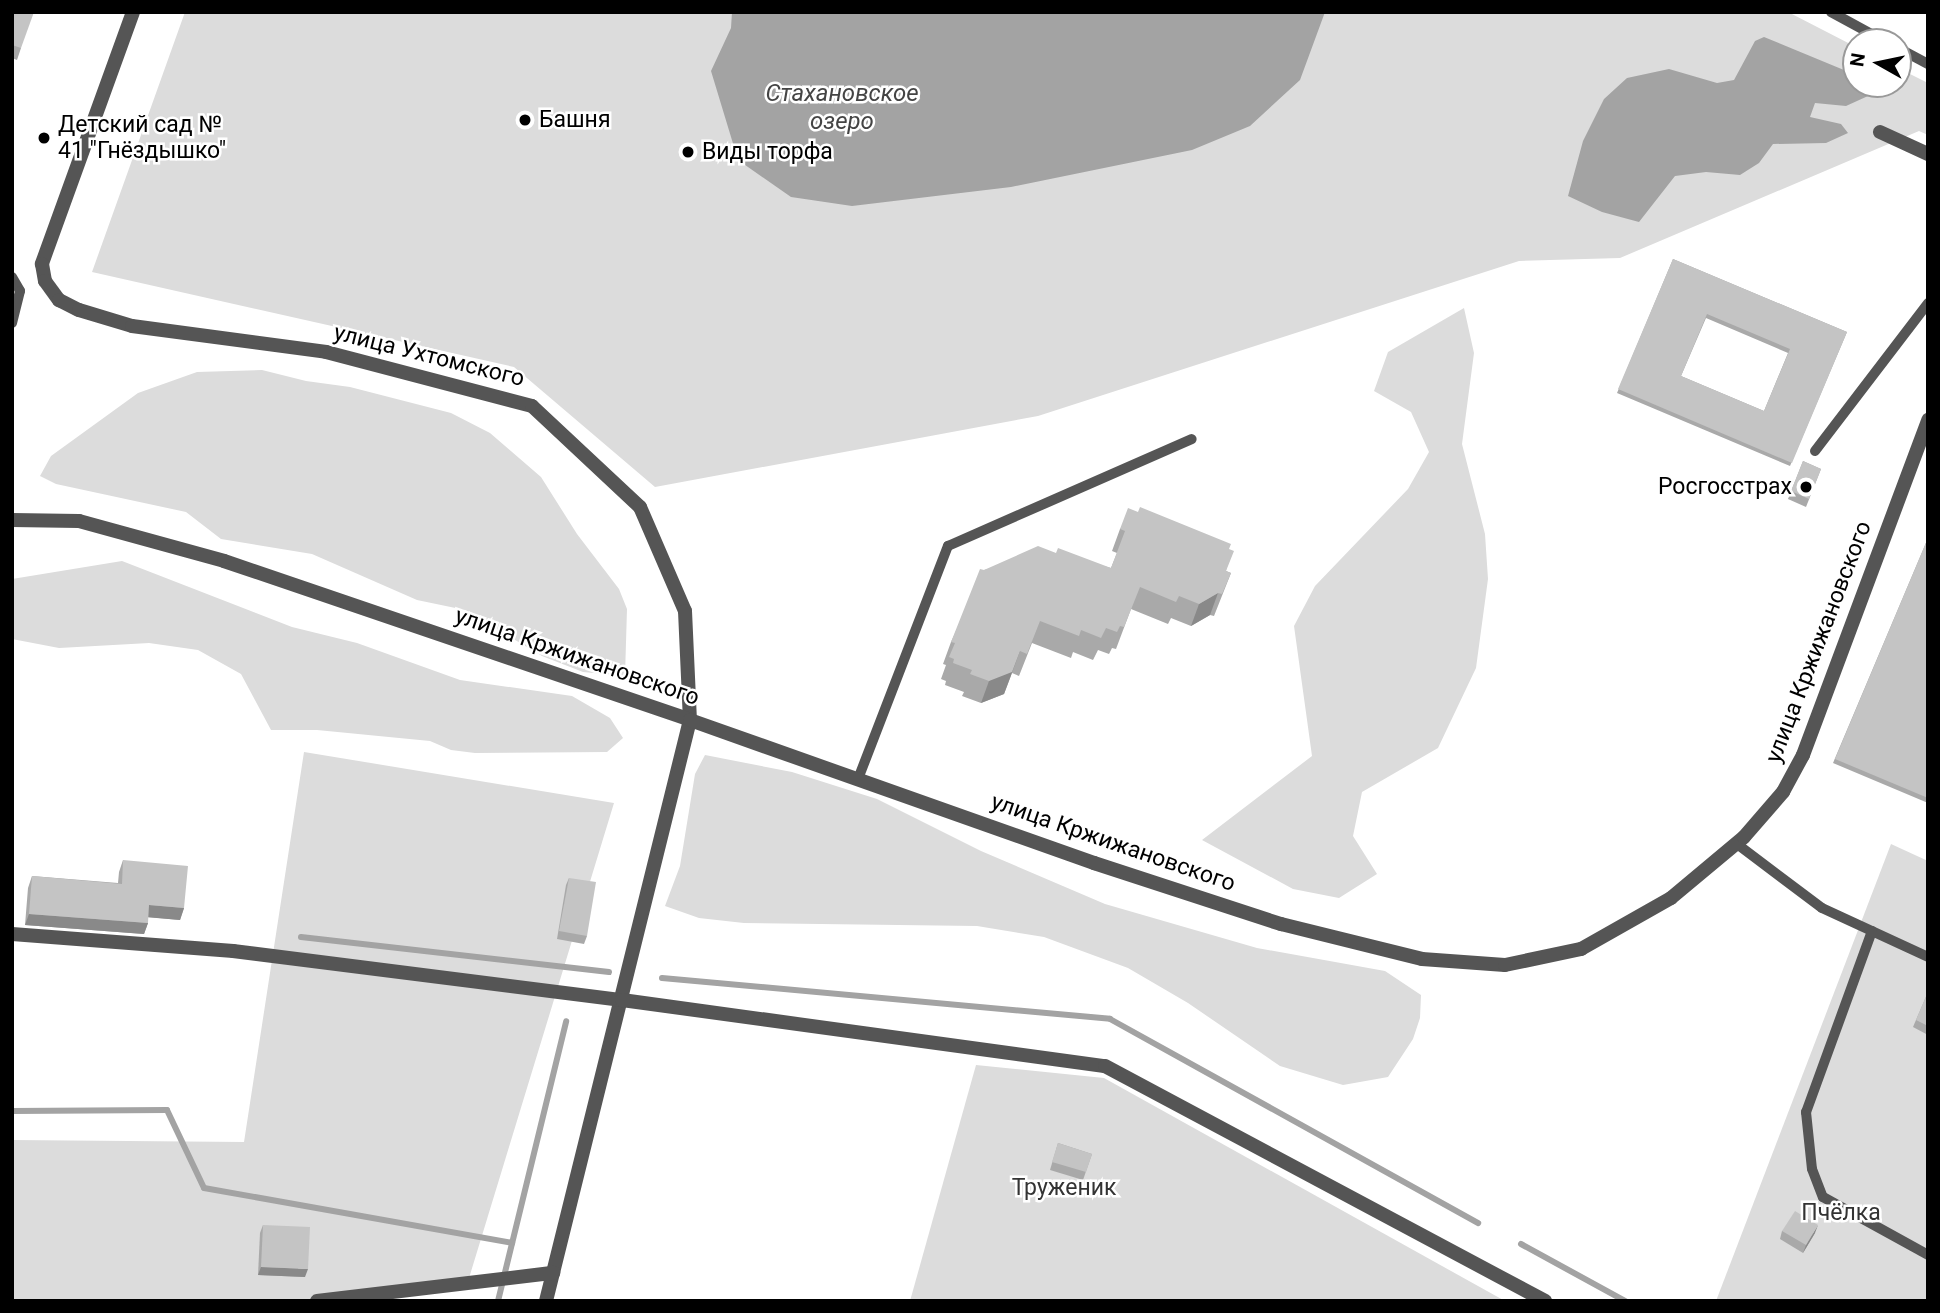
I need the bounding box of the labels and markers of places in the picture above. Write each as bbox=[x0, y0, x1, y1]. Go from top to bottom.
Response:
place label: Башня bbox=[539, 106, 611, 134]
place label: Детский сад № 41 "Гнёздышко" bbox=[58, 111, 226, 165]
marker: Башня bbox=[517, 112, 533, 128]
marker: Детский сад № 41 "Гнёздышко" bbox=[36, 130, 52, 146]
place label: Виды торфа bbox=[702, 138, 833, 166]
marker: Виды торфа bbox=[680, 144, 696, 160]
place label: Росгосстрах bbox=[1658, 473, 1792, 501]
marker: Росгосстрах bbox=[1798, 479, 1814, 495]

